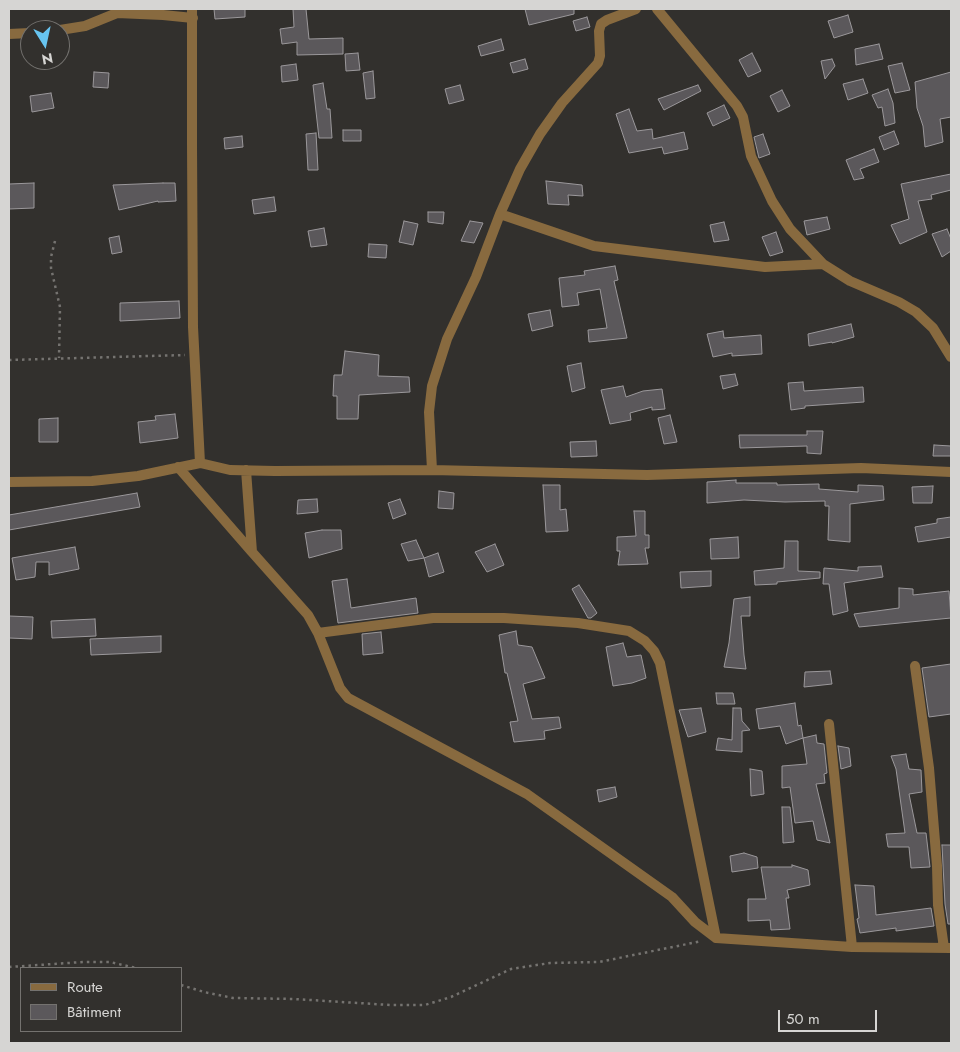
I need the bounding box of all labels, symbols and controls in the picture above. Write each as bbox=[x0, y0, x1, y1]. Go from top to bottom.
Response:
north arrow bbox=[20, 20, 70, 70]
text: N bbox=[40, 48, 55, 70]
legend bbox=[20, 967, 182, 1032]
text: Route bbox=[67, 976, 103, 998]
scale bar bbox=[780, 1000, 879, 1032]
text: Bâtiment bbox=[67, 1001, 121, 1023]
text: 50 m bbox=[786, 1008, 820, 1030]

